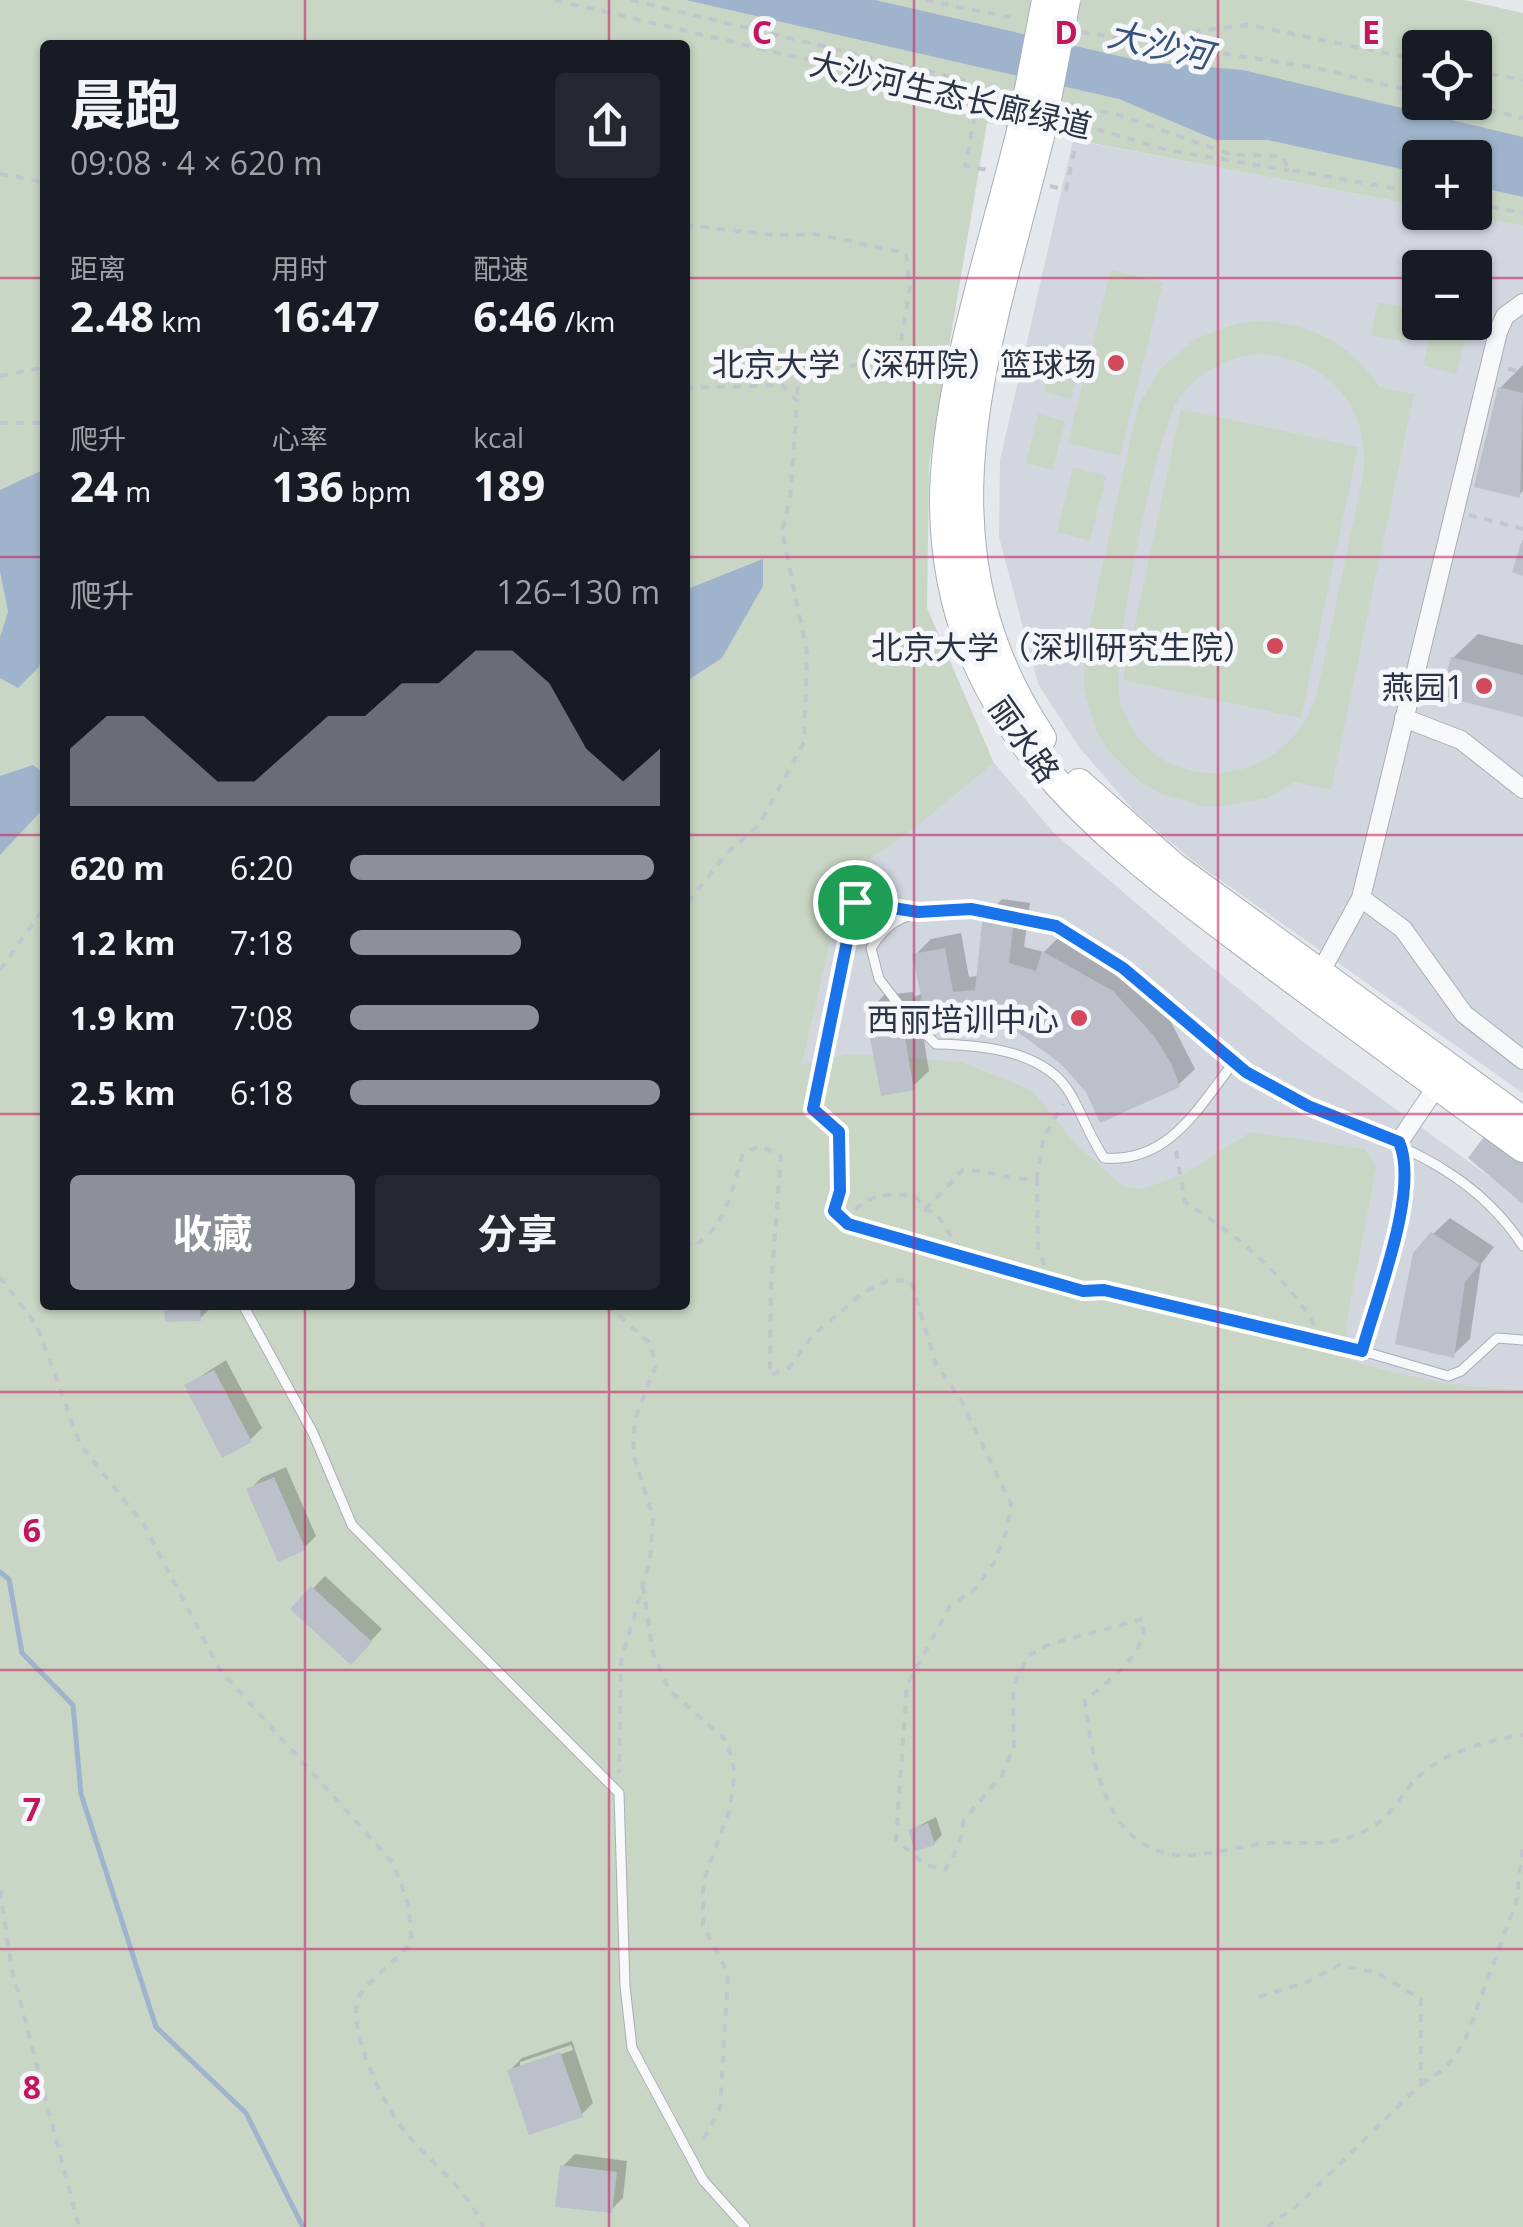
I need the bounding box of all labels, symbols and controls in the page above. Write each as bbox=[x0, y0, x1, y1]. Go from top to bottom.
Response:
water label: 大沙河 bbox=[1104, 9, 1222, 80]
text: C bbox=[752, 10, 772, 53]
text: D bbox=[1054, 10, 1078, 53]
text: E bbox=[1362, 10, 1380, 53]
map controls bbox=[1402, 30, 1492, 340]
button: locate bbox=[1402, 30, 1492, 120]
street label: 大沙河生态长廊绿道 bbox=[806, 41, 1096, 147]
text: 晨跑 bbox=[70, 66, 180, 141]
button: share bbox=[555, 73, 660, 178]
button: + bbox=[1402, 140, 1492, 230]
text: 09:08 · 4 × 620 m bbox=[70, 141, 323, 184]
text: 距离 bbox=[70, 249, 126, 287]
text: 用时 bbox=[272, 249, 328, 287]
text: 配速 bbox=[473, 249, 529, 287]
button: − bbox=[1402, 250, 1492, 340]
text: 2.48 bbox=[70, 287, 154, 344]
text: 16:47 bbox=[272, 287, 380, 344]
text: 6:46 bbox=[473, 287, 557, 344]
text: km bbox=[154, 302, 202, 340]
text: /km bbox=[557, 302, 616, 340]
place label: 北京大学（深研院）篮球场 bbox=[712, 342, 1096, 385]
marker: 北京大学（深研院）篮球场 bbox=[1105, 352, 1127, 374]
text: kcal bbox=[473, 418, 524, 456]
text: 爬升 bbox=[70, 419, 126, 457]
text: 心率 bbox=[272, 419, 328, 457]
text: 189 bbox=[473, 456, 545, 513]
text: 24 bbox=[70, 457, 118, 514]
text: 136 bbox=[272, 457, 344, 514]
text: m bbox=[118, 472, 151, 510]
text: bpm bbox=[344, 472, 411, 510]
text: 126–130 m bbox=[496, 570, 660, 613]
text: 爬升 bbox=[70, 573, 134, 616]
place label: 北京大学（深圳研究生院） bbox=[871, 625, 1255, 668]
marker: 北京大学（深圳研究生院） bbox=[1264, 635, 1286, 657]
place label: 燕园1 bbox=[1382, 665, 1464, 708]
marker: 燕园1 bbox=[1473, 675, 1495, 697]
street label: 丽水路 bbox=[980, 687, 1070, 791]
text: 620 m bbox=[70, 846, 165, 889]
text: 6:20 bbox=[230, 846, 293, 889]
pin bbox=[813, 860, 898, 945]
icon: arrive bbox=[828, 875, 883, 930]
text: 1.2 km bbox=[70, 921, 175, 964]
text: 7:18 bbox=[230, 921, 293, 964]
text: 1.9 km bbox=[70, 996, 175, 1039]
text: 7:08 bbox=[230, 996, 293, 1039]
place label: 西丽培训中心 bbox=[867, 997, 1059, 1040]
marker: 西丽培训中心 bbox=[1068, 1007, 1090, 1029]
text: 2.5 km bbox=[70, 1071, 175, 1114]
text: 6:18 bbox=[230, 1071, 293, 1114]
button: 收藏 bbox=[70, 1175, 355, 1290]
button: 分享 bbox=[375, 1175, 660, 1290]
text: 6 bbox=[23, 1508, 41, 1551]
text: 7 bbox=[23, 1787, 41, 1830]
text: 8 bbox=[23, 2065, 41, 2108]

